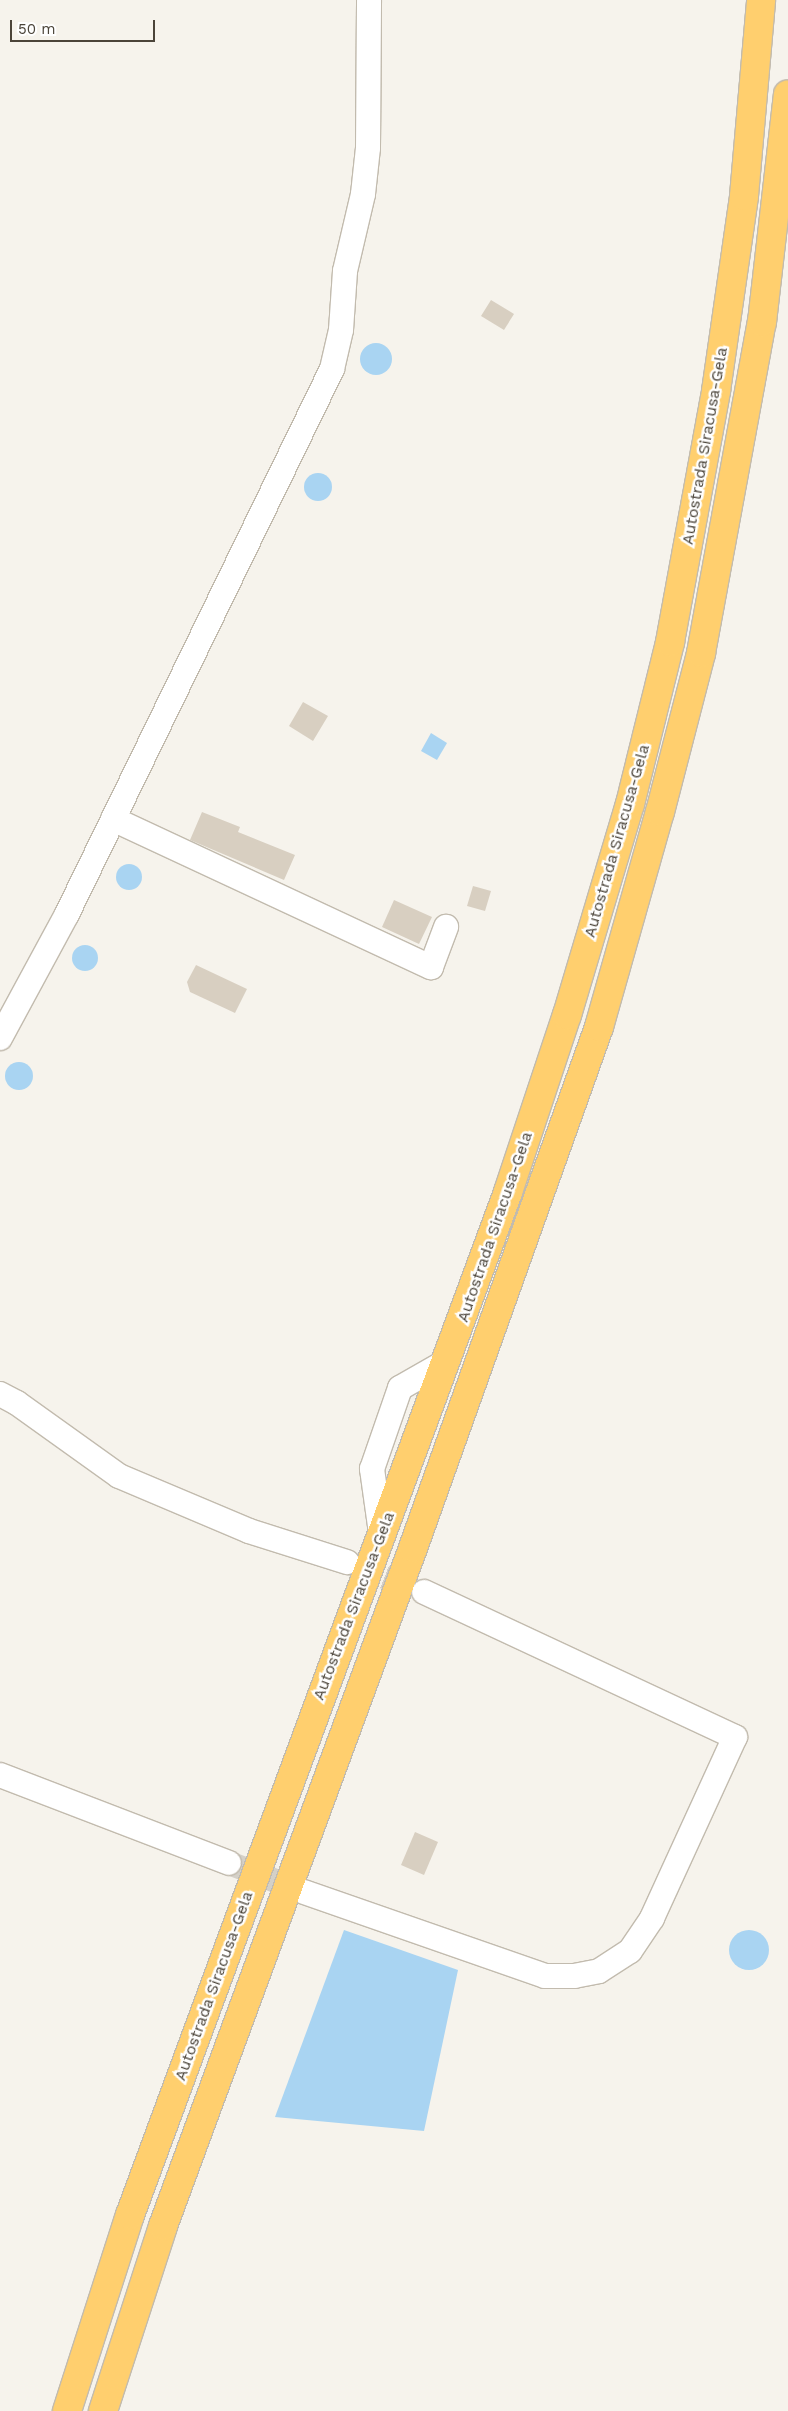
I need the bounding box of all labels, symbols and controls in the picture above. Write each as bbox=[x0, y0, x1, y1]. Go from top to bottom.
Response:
scale bar bbox=[12, 10, 158, 42]
text: 50 m bbox=[18, 20, 55, 38]
street label: Autostrada Siracusa-Gela bbox=[678, 346, 732, 546]
street label: Autostrada Siracusa-Gela bbox=[580, 742, 654, 940]
street label: Autostrada Siracusa-Gela bbox=[453, 1129, 537, 1325]
street label: Autostrada Siracusa-Gela bbox=[309, 1509, 399, 1703]
street label: Autostrada Siracusa-Gela bbox=[171, 1889, 257, 2083]

